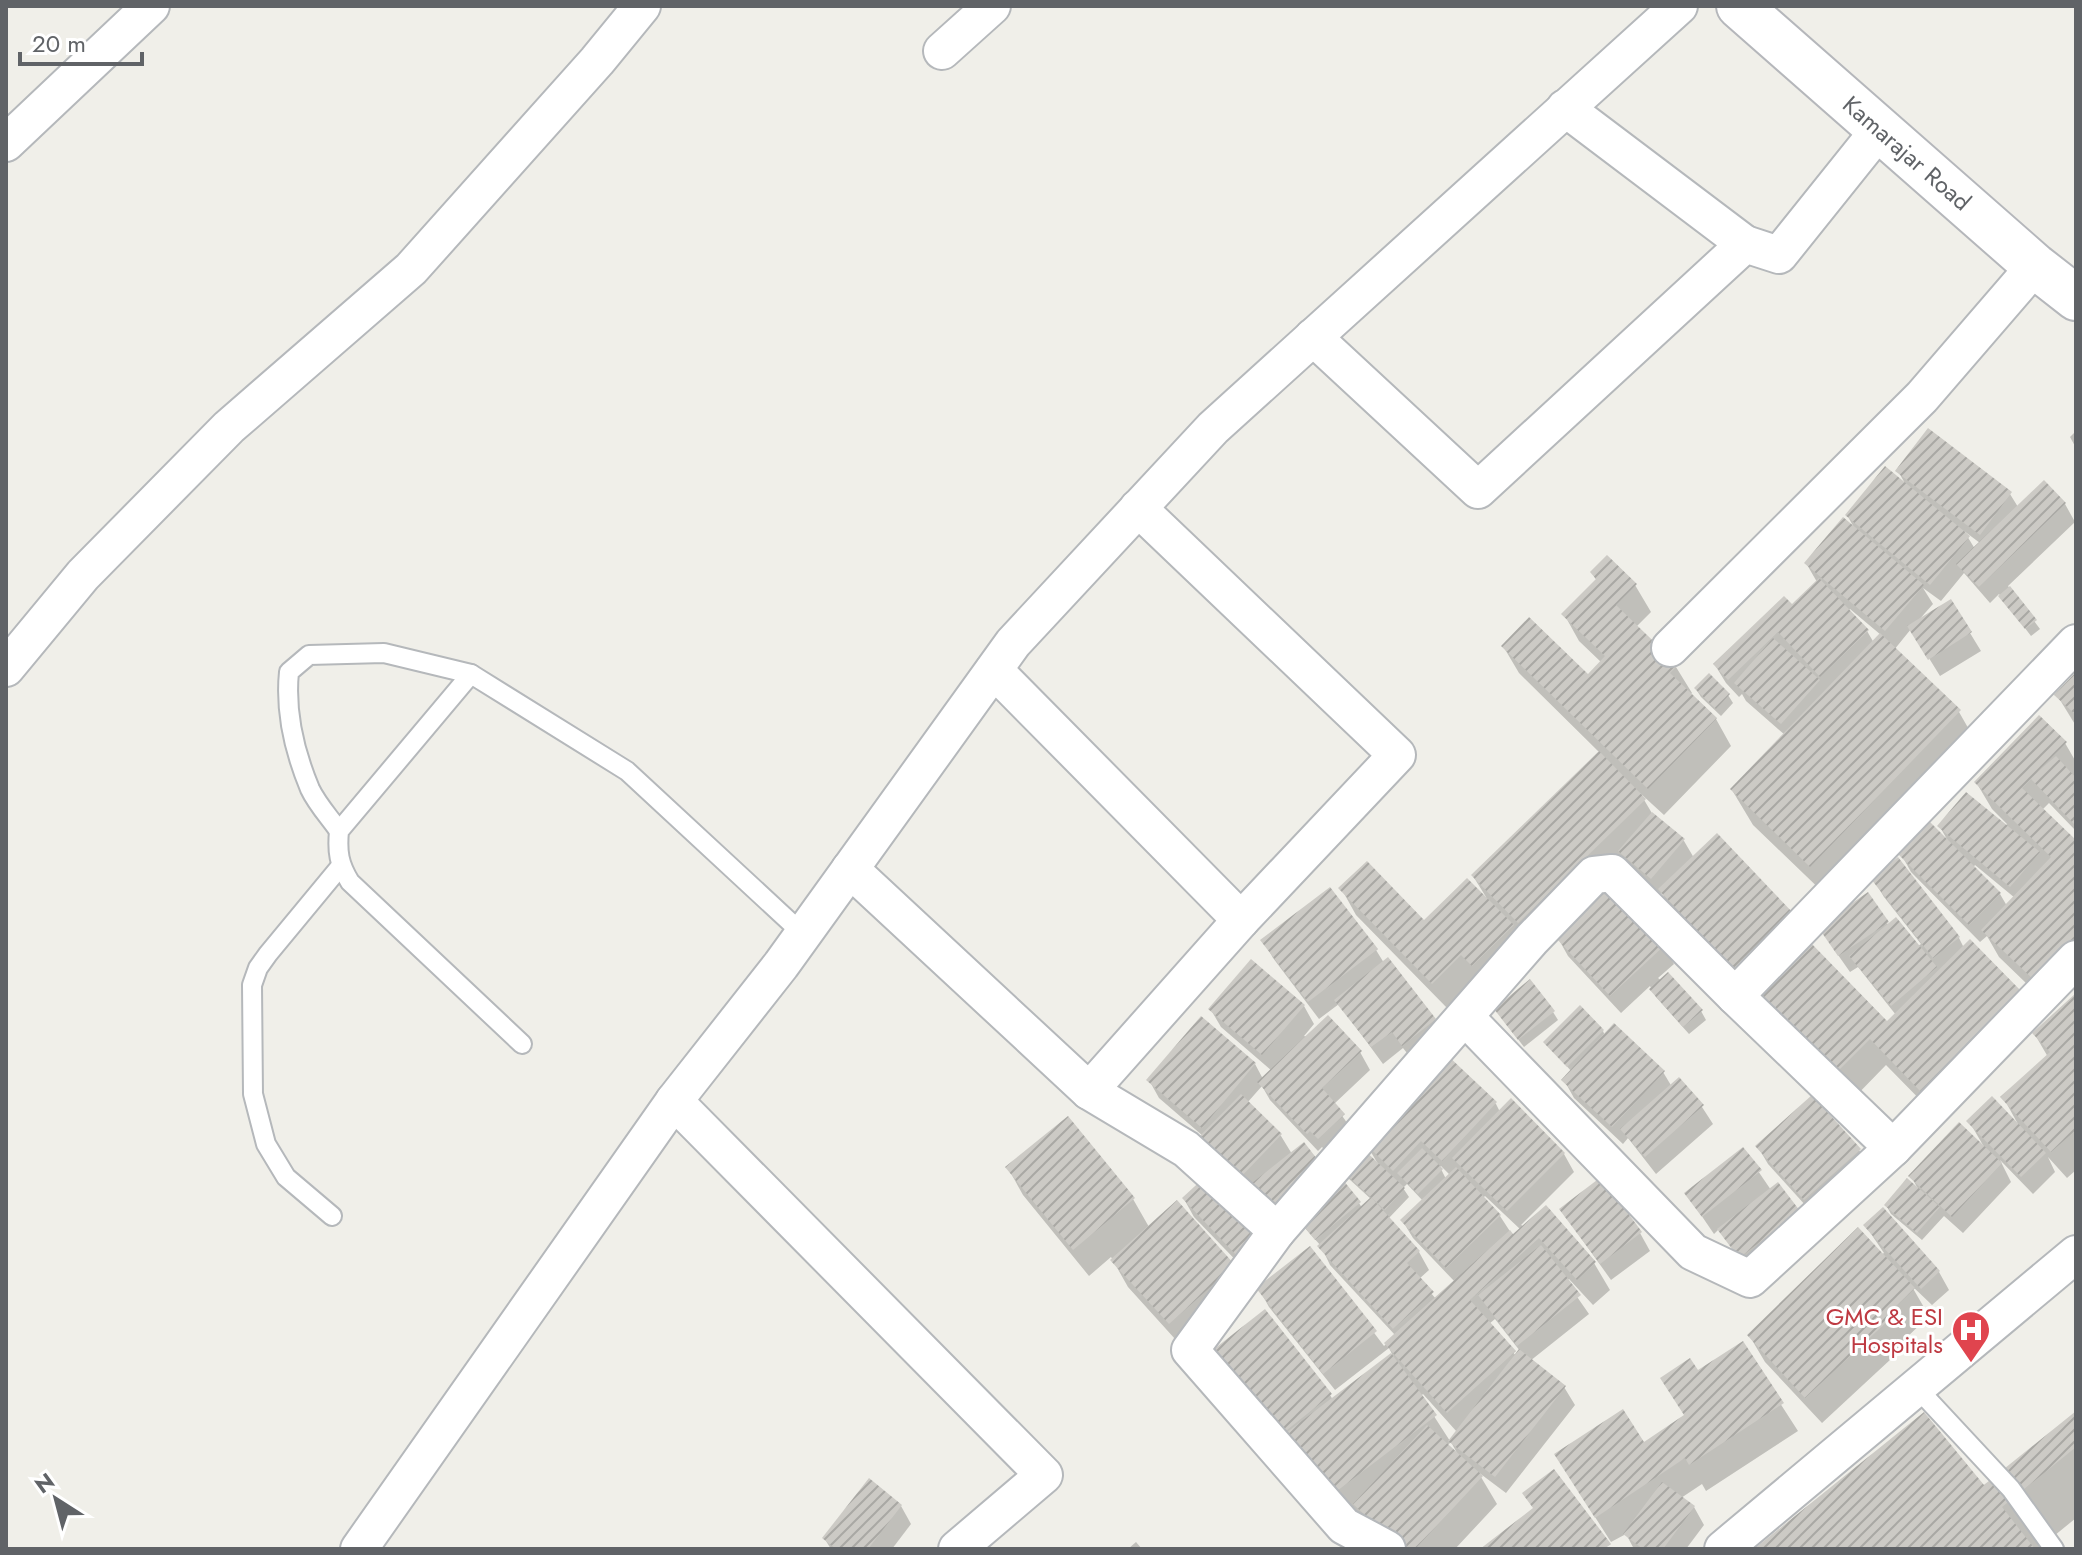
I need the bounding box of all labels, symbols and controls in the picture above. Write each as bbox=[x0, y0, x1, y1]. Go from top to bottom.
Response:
scale bar bbox=[20, 16, 142, 66]
text: 20 m bbox=[32, 26, 86, 61]
street label: Kamarajar Road bbox=[1835, 87, 1979, 219]
place label: GMC & ESI Hospitals bbox=[1826, 1299, 1943, 1362]
hospital icon: GMC & ESI Hospitals bbox=[1950, 1309, 1992, 1364]
north arrow bbox=[16, 1459, 96, 1539]
text: N bbox=[28, 1465, 61, 1501]

